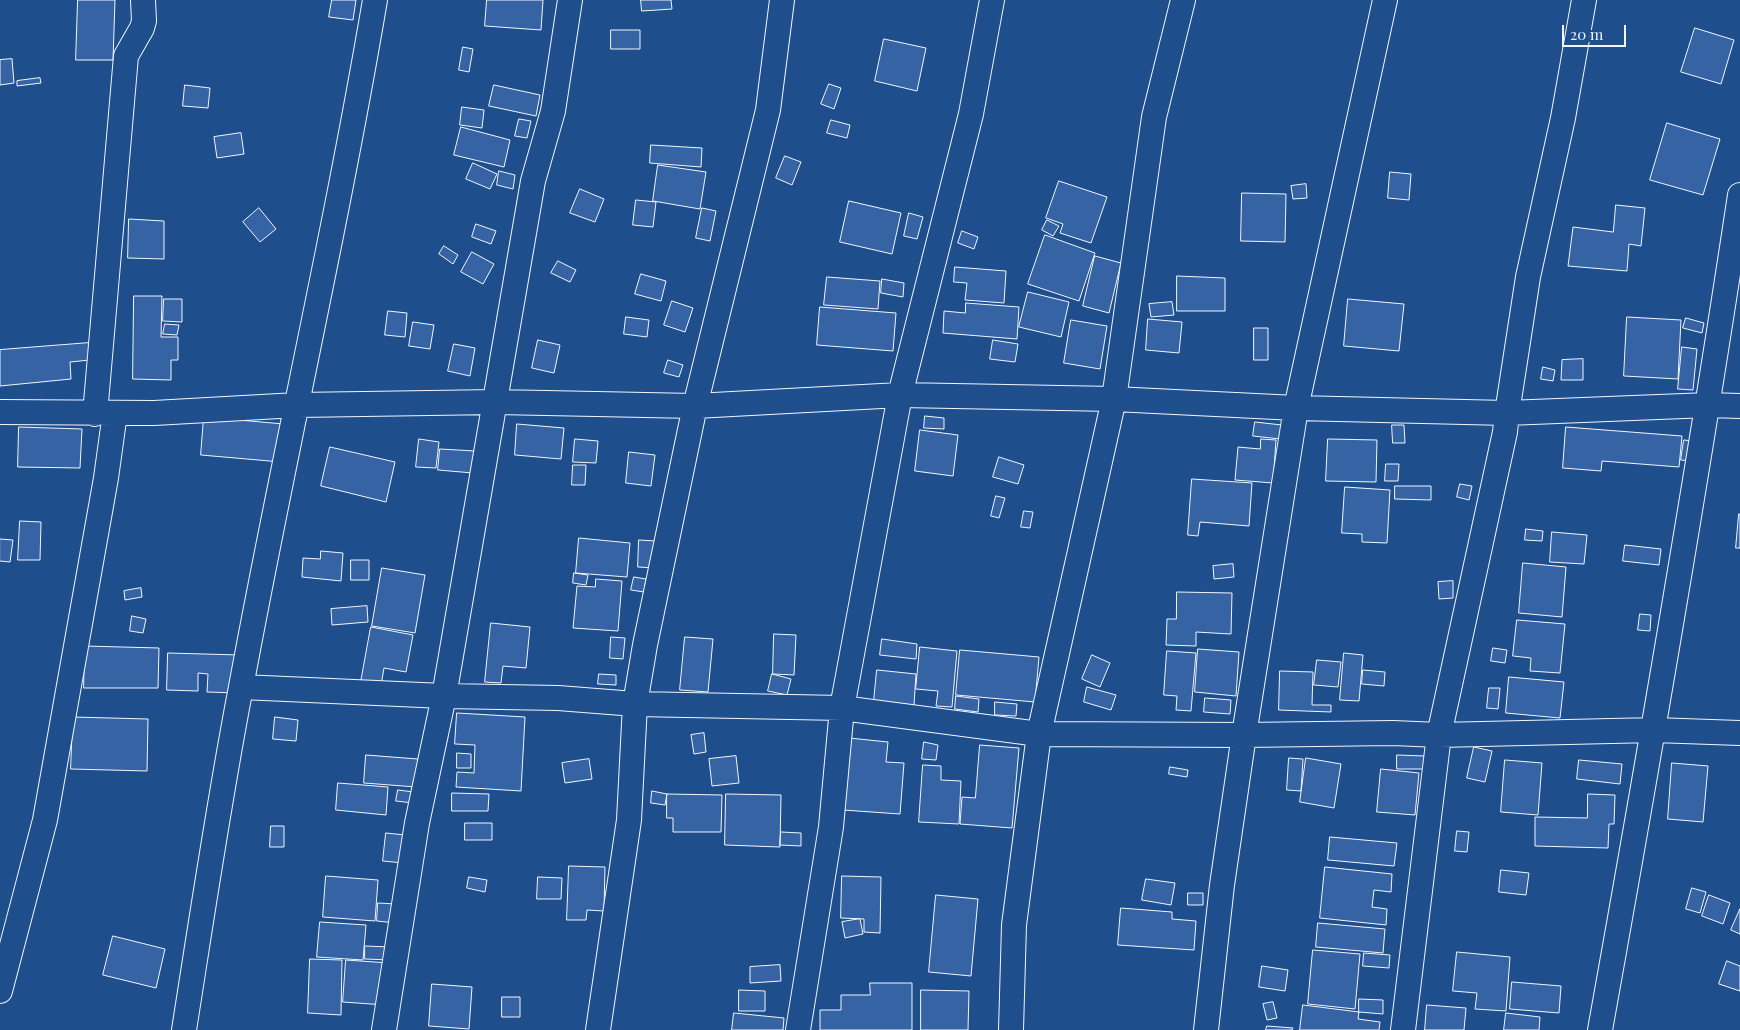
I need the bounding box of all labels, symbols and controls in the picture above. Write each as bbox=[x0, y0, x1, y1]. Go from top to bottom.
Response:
scale bar bbox=[1565, 15, 1629, 47]
text: 20 m bbox=[1570, 24, 1603, 44]

